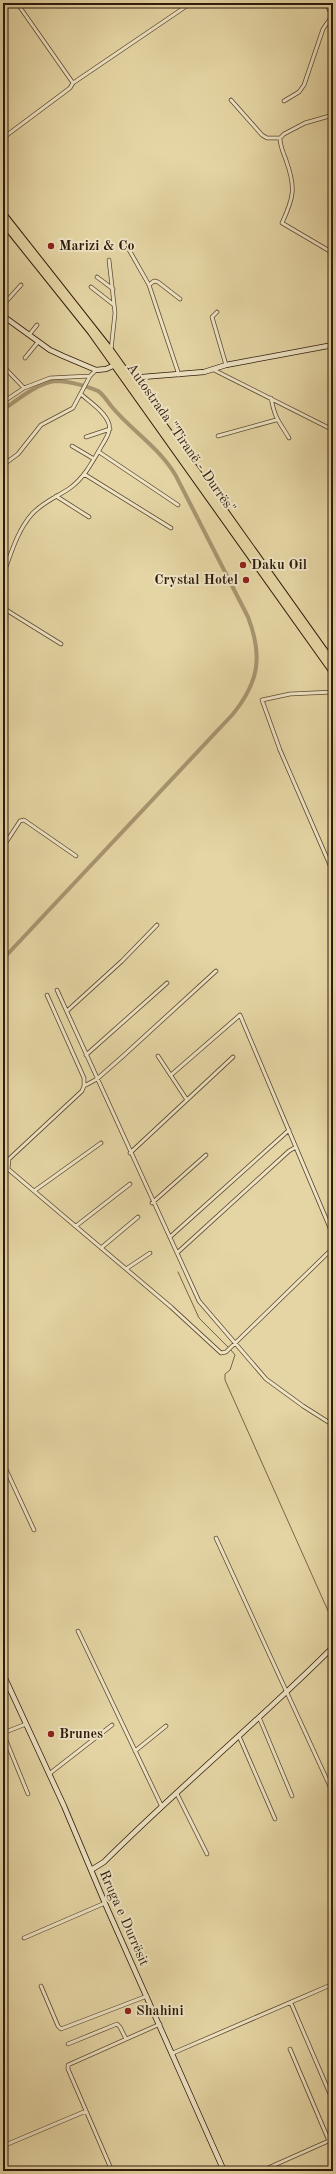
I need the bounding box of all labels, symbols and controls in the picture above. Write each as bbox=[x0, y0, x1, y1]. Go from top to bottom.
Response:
place label: Marizi & Co bbox=[59, 239, 135, 253]
marker: Marizi & Co bbox=[46, 241, 56, 251]
street label: Autostrada "Tiranë - Durrës" bbox=[124, 361, 238, 515]
place label: Daku Oil bbox=[251, 558, 307, 572]
marker: Daku Oil bbox=[238, 560, 248, 570]
place label: Crystal Hotel bbox=[154, 573, 238, 587]
marker: Crystal Hotel bbox=[241, 575, 251, 585]
place label: Brunes bbox=[59, 1727, 103, 1741]
marker: Brunes bbox=[46, 1729, 56, 1739]
street label: Rruga e Durrësit bbox=[97, 1868, 151, 1968]
place label: Shahini bbox=[136, 2004, 184, 2018]
marker: Shahini bbox=[123, 2006, 133, 2016]

